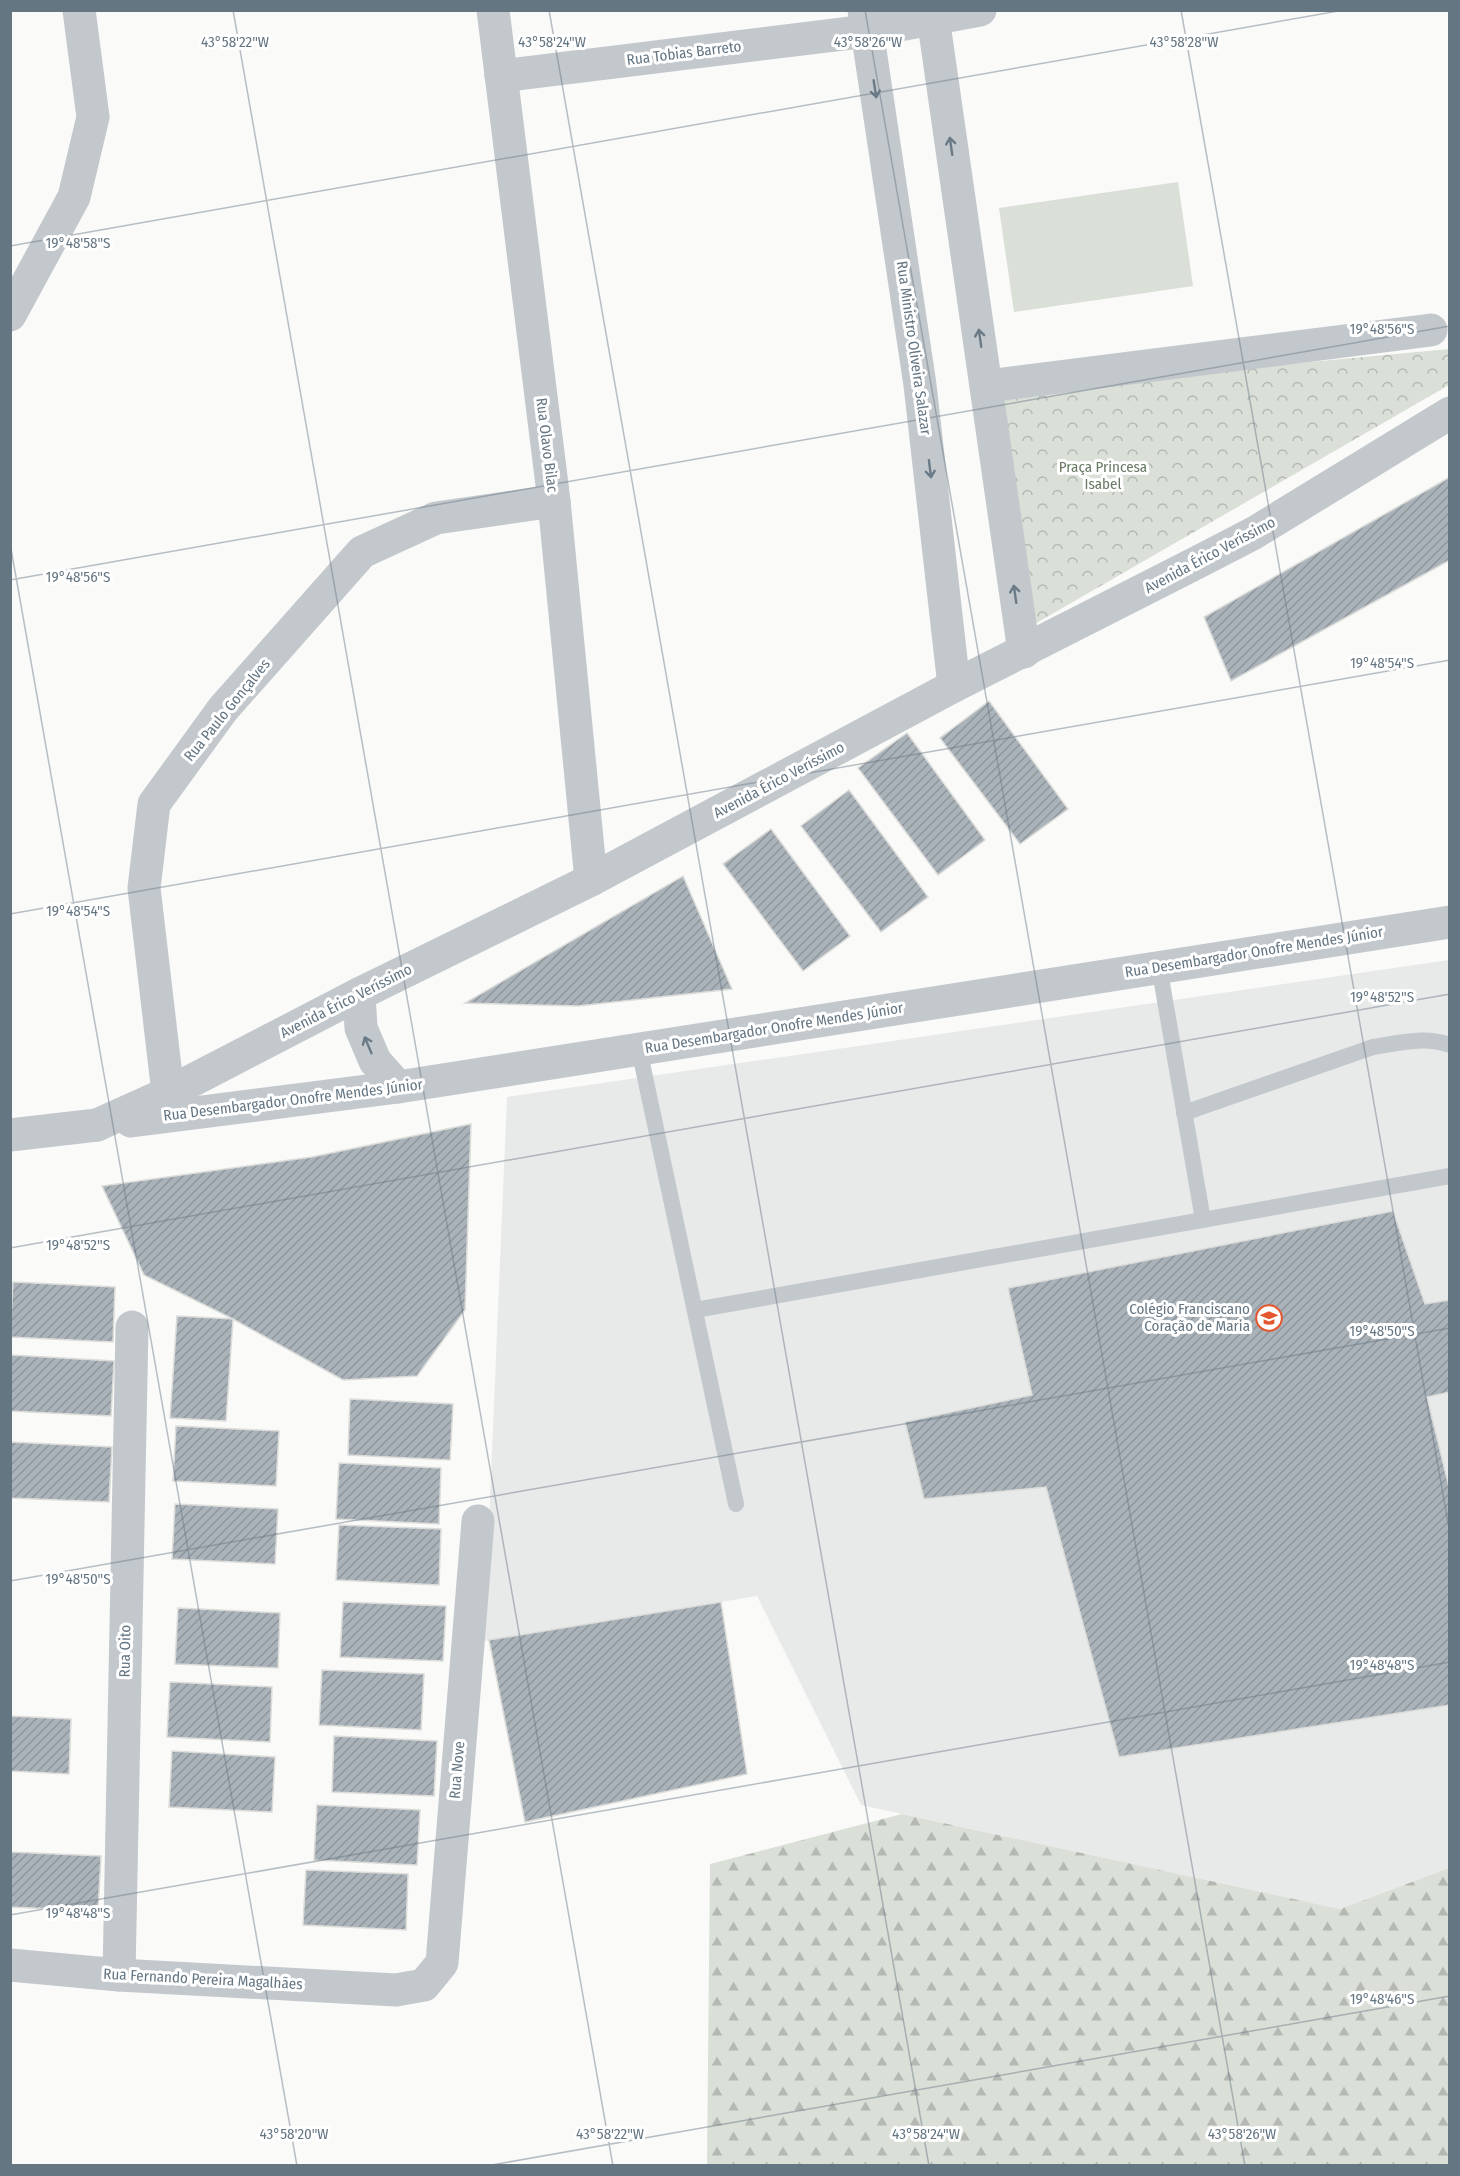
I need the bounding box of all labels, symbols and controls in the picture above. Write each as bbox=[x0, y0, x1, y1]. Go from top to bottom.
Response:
text: 43°58'22"W bbox=[201, 33, 269, 51]
text: 43°58'24"W bbox=[518, 33, 586, 51]
text: 43°58'26"W bbox=[834, 33, 902, 51]
text: 43°58'28"W bbox=[1150, 33, 1218, 51]
street label: Rua Tobias Barreto bbox=[626, 37, 742, 69]
one-way arrow bbox=[870, 78, 881, 98]
one-way arrow bbox=[946, 136, 957, 156]
text: 19°48'58"S bbox=[45, 234, 111, 252]
street label: Rua Ministro Oliveira Salazar bbox=[893, 260, 935, 437]
text: 19°48'56"S bbox=[1350, 320, 1414, 338]
one-way arrow bbox=[974, 329, 985, 349]
street label: Rua Olavo Bilac bbox=[532, 397, 562, 494]
one-way arrow bbox=[925, 458, 936, 478]
park label: Praça Princesa Isabel bbox=[1059, 458, 1147, 493]
street label: Avenida Érico Veríssimo bbox=[1142, 513, 1279, 597]
text: 19°48'56"S bbox=[46, 568, 110, 586]
one-way arrow bbox=[1009, 585, 1020, 604]
text: 19°48'54"S bbox=[1350, 654, 1414, 672]
street label: Rua Paulo Gonçalves bbox=[180, 655, 274, 765]
street label: Avenida Érico Veríssimo bbox=[711, 738, 848, 822]
text: 19°48'54"S bbox=[46, 902, 110, 920]
street label: Rua Desembargador Onofre Mendes Júnior bbox=[1124, 923, 1385, 981]
street label: Avenida Érico Veríssimo bbox=[277, 960, 415, 1042]
text: 19°48'52"S bbox=[1350, 988, 1414, 1006]
street label: Rua Desembargador Onofre Mendes Júnior bbox=[644, 999, 905, 1057]
one-way arrow bbox=[362, 1036, 373, 1054]
street label: Rua Desembargador Onofre Mendes Júnior bbox=[162, 1075, 424, 1125]
text: 19°48'52"S bbox=[46, 1236, 110, 1254]
place label: Colégio Franciscano Coração de Maria bbox=[1129, 1300, 1250, 1335]
school or university icon: Colégio Franciscano Coração de Maria bbox=[1254, 1303, 1284, 1333]
text: 19°48'50"S bbox=[1349, 1322, 1415, 1340]
text: 19°48'50"S bbox=[45, 1570, 111, 1588]
street label: Rua Oito bbox=[116, 1624, 134, 1677]
text: 19°48'48"S bbox=[1350, 1656, 1414, 1674]
street label: Rua Nove bbox=[446, 1740, 468, 1800]
text: 19°48'48"S bbox=[46, 1904, 110, 1922]
street label: Rua Fernando Pereira Magalhães bbox=[103, 1965, 303, 1993]
text: 19°48'46"S bbox=[1350, 1990, 1414, 2008]
text: 43°58'20"W bbox=[259, 2125, 329, 2143]
text: 43°58'22"W bbox=[576, 2125, 644, 2143]
text: 43°58'24"W bbox=[892, 2125, 960, 2143]
text: 43°58'26"W bbox=[1208, 2125, 1276, 2143]

